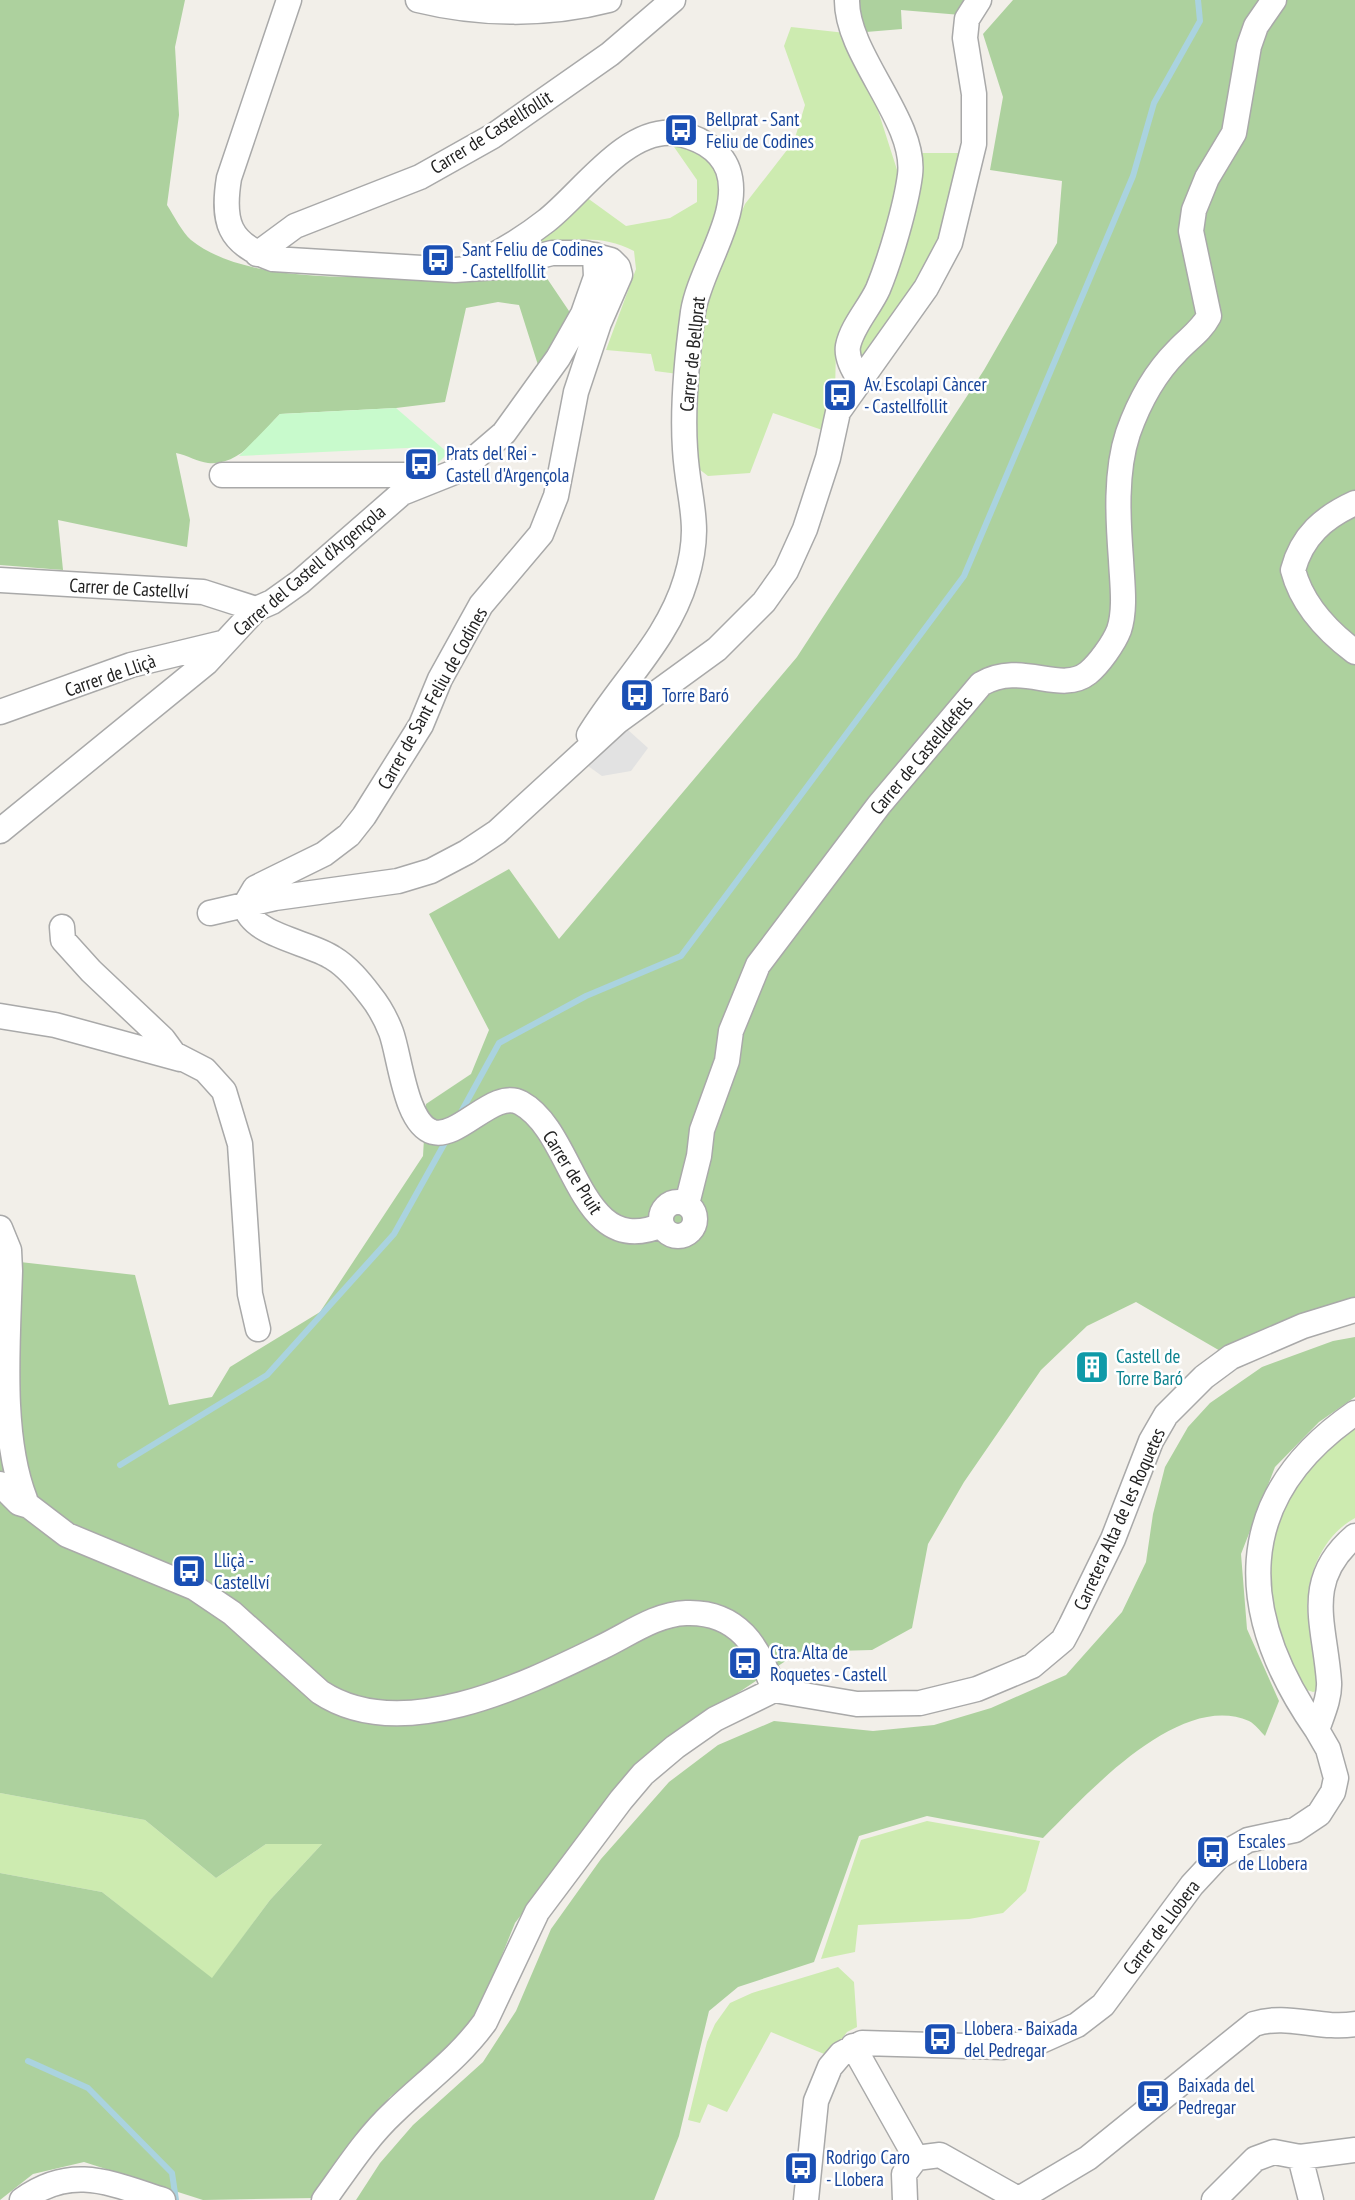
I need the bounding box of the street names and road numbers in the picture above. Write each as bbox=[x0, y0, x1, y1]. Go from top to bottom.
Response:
street label: Carrer de Castellfollit bbox=[426, 85, 557, 179]
street label: Carrer de Bellprat bbox=[674, 294, 710, 413]
street label: Carrer del Castell d'Argençola bbox=[228, 499, 390, 641]
street label: Carrer de Castellví bbox=[69, 573, 189, 603]
street label: Carrer de Sant Feliu de Codines bbox=[372, 603, 492, 793]
street label: Carrer de Lliçà bbox=[61, 648, 159, 702]
street label: Carrer de Castelldefels bbox=[864, 691, 978, 819]
street label: Carrer de Pruit bbox=[538, 1126, 609, 1219]
street label: Carretera Alta de les Roquetes bbox=[1068, 1424, 1170, 1614]
street label: Carrer de Llobera bbox=[1117, 1875, 1205, 1979]

